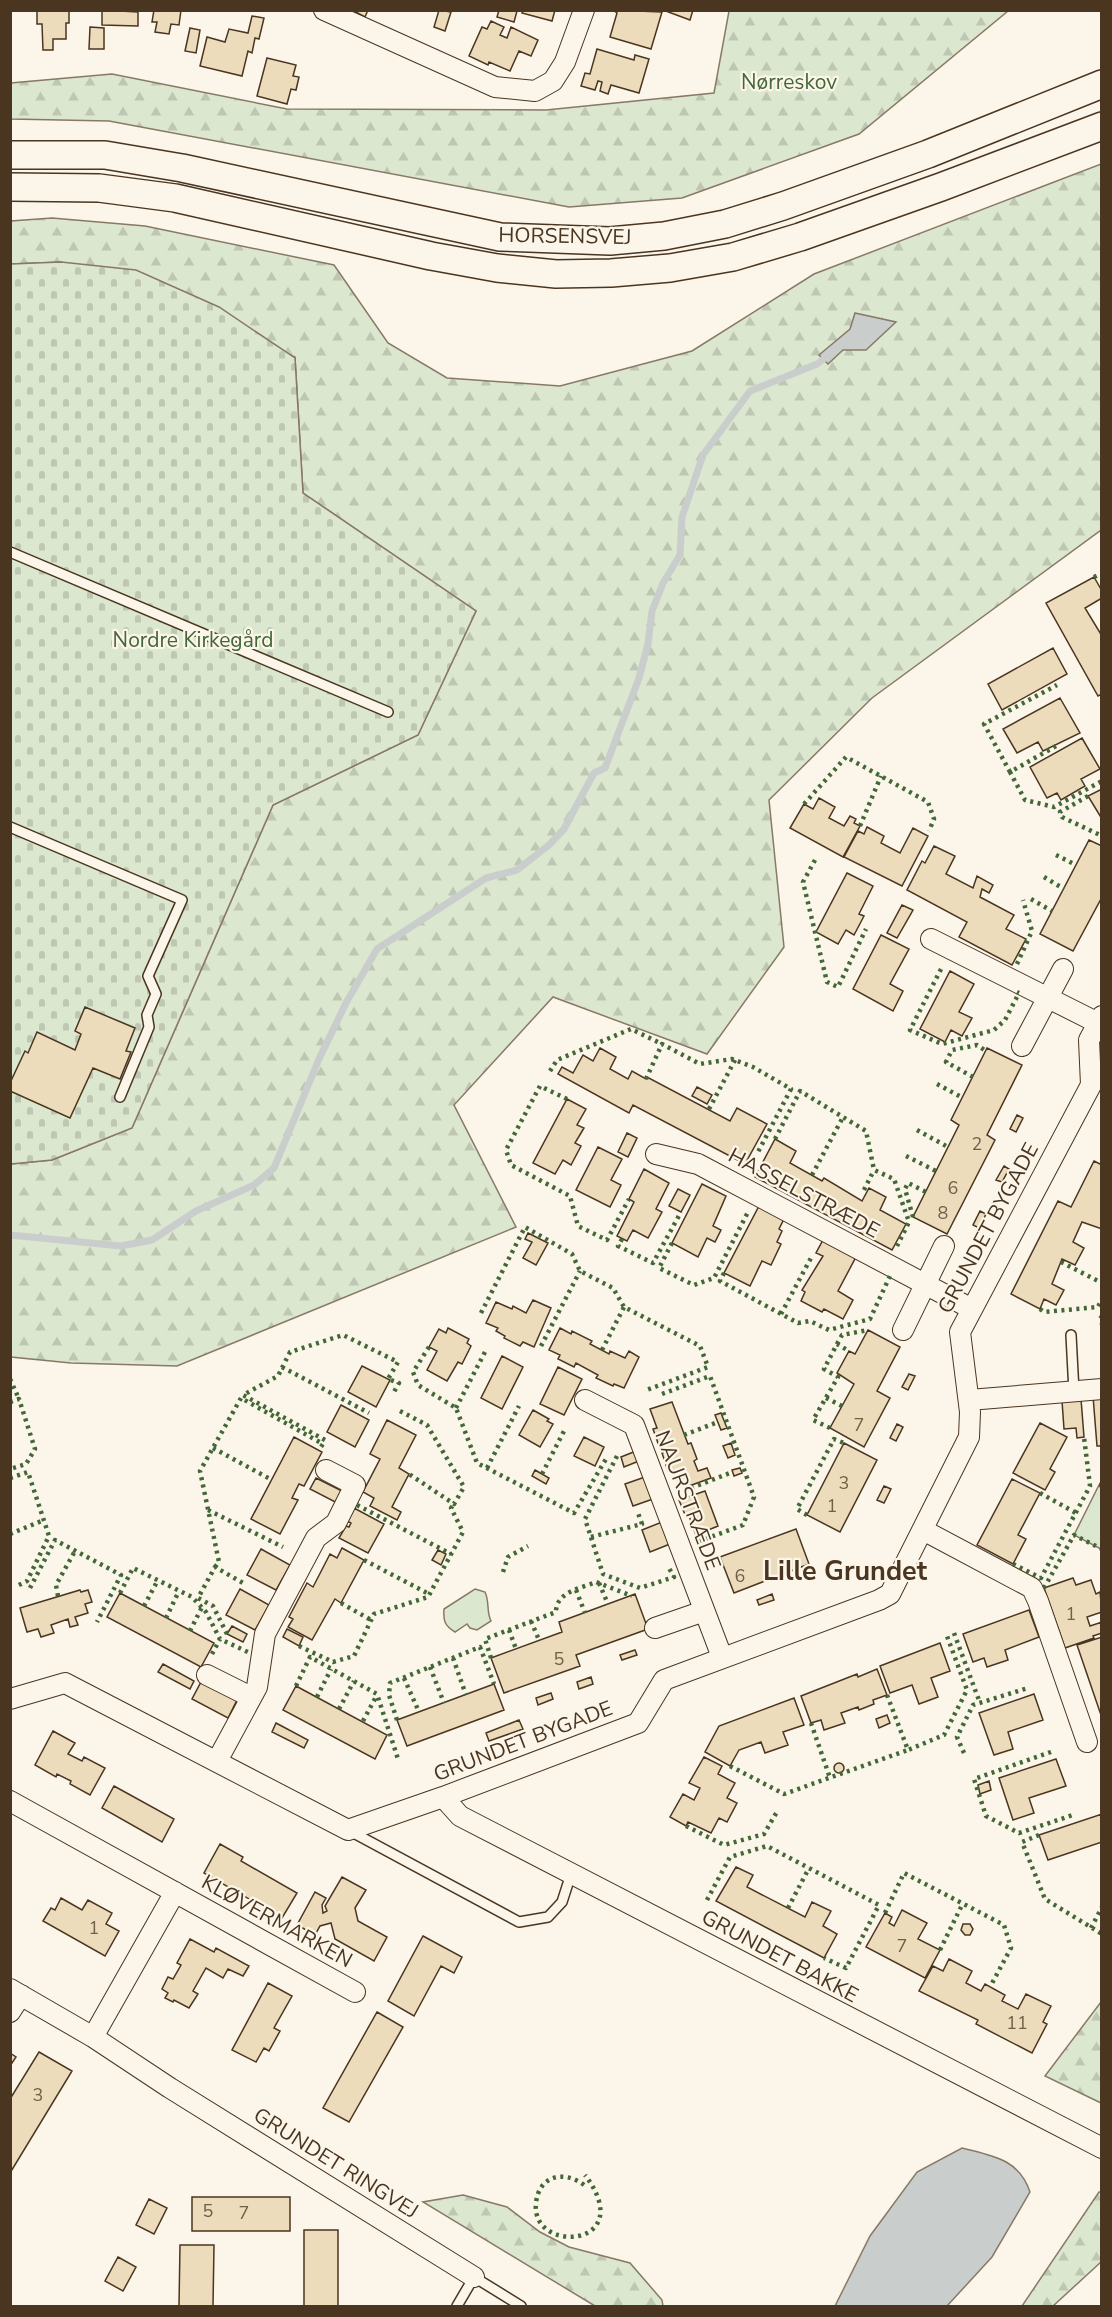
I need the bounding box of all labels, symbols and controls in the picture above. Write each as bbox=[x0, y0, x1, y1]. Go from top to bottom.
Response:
park label: Nørreskov bbox=[741, 68, 837, 96]
street label: HORSENSVEJ bbox=[498, 221, 632, 251]
park label: Nordre Kirkegård bbox=[113, 626, 273, 654]
house number: 2 bbox=[972, 1132, 982, 1156]
street label: GRUNDET BYGADE bbox=[931, 1138, 1045, 1318]
street label: HASSELSTRÆDE bbox=[723, 1141, 885, 1245]
house number: 6 bbox=[948, 1176, 958, 1200]
house number: 8 bbox=[938, 1201, 948, 1225]
house number: 7 bbox=[854, 1413, 864, 1437]
street label: NAURSTRÆDE bbox=[648, 1426, 728, 1574]
house number: 3 bbox=[839, 1471, 849, 1495]
house number: 1 bbox=[827, 1494, 837, 1518]
district label: Lille Grundet bbox=[763, 1553, 928, 1590]
house number: 6 bbox=[735, 1564, 745, 1588]
house number: 1 bbox=[1066, 1602, 1076, 1626]
house number: 5 bbox=[554, 1647, 564, 1671]
street label: GRUNDET BYGADE bbox=[429, 1694, 617, 1788]
street label: KLØVERMARKEN bbox=[197, 1868, 357, 1974]
street label: GRUNDET BAKKE bbox=[697, 1903, 863, 2009]
house number: 1 bbox=[89, 1916, 99, 1940]
house number: 7 bbox=[897, 1934, 907, 1958]
house number: 11 bbox=[1006, 2011, 1028, 2035]
house number: 3 bbox=[33, 2083, 43, 2107]
street label: GRUNDET RINGVEJ bbox=[248, 2101, 424, 2225]
house number: 5 bbox=[203, 2199, 213, 2223]
house number: 7 bbox=[239, 2201, 249, 2225]

